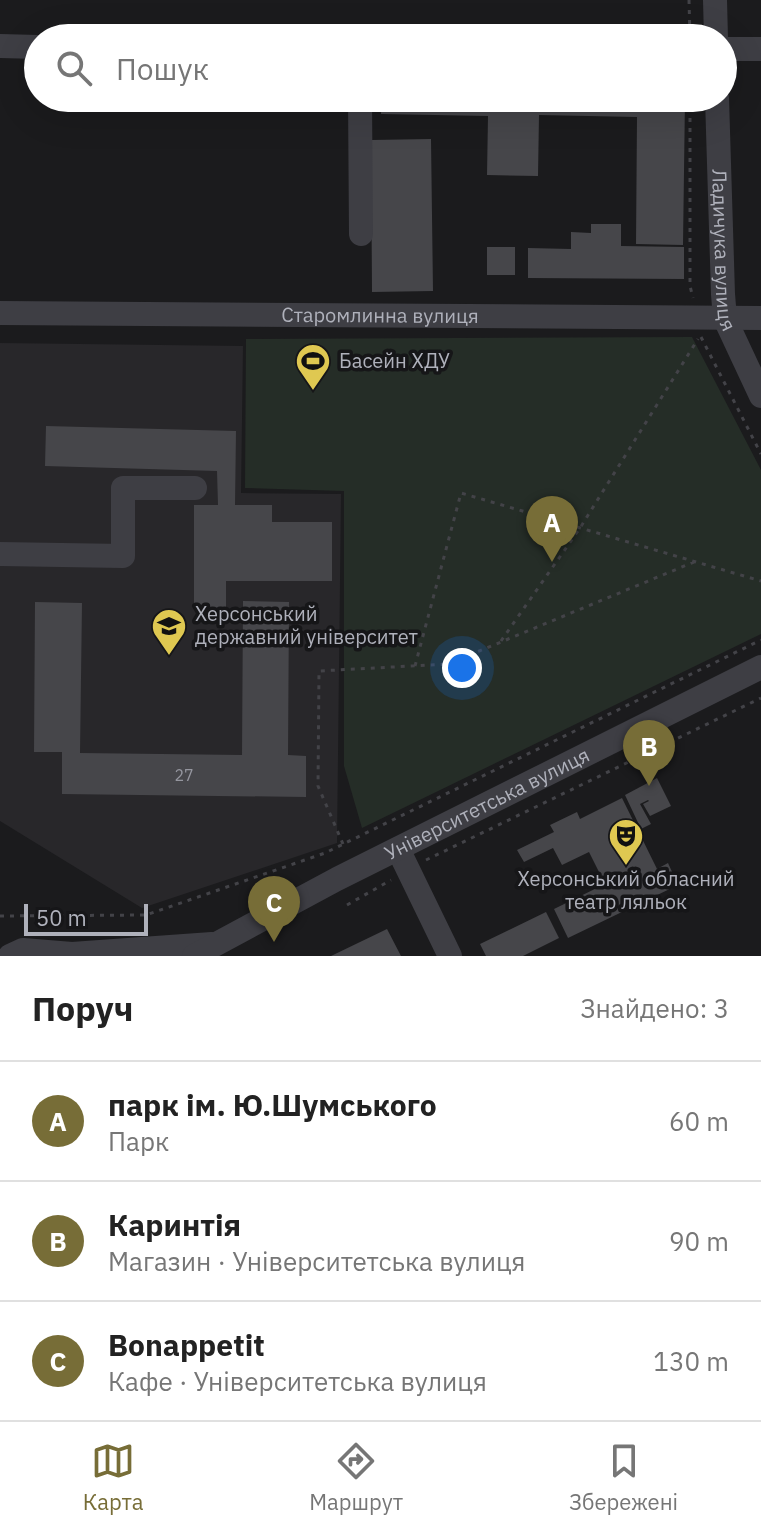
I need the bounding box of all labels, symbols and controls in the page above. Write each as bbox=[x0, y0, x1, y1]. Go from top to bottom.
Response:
search box bbox=[24, 24, 737, 112]
icon: search bbox=[52, 46, 96, 90]
text: Пошук bbox=[116, 49, 209, 88]
street label: Ладичука вулиця bbox=[706, 169, 743, 335]
street label: Старомлинна вулиця bbox=[281, 301, 479, 329]
sports icon: Басейн ХДУ bbox=[294, 342, 332, 392]
place label: Басейн ХДУ bbox=[339, 347, 450, 374]
pin: A bbox=[526, 496, 578, 562]
place label: Херсонський державний університет bbox=[195, 600, 418, 650]
school or university icon: Херсонський державний університет bbox=[150, 607, 188, 657]
your location bbox=[442, 648, 482, 688]
pin: B bbox=[623, 720, 675, 786]
street label: Університетська вулиця bbox=[380, 741, 594, 866]
house number: 27 bbox=[174, 765, 194, 785]
theatre icon: Херсонський обласний театр ляльок bbox=[607, 817, 645, 867]
place label: Херсонський обласний театр ляльок bbox=[518, 865, 734, 915]
pin: C bbox=[248, 876, 300, 942]
scale bar bbox=[24, 900, 148, 936]
text: 50 m bbox=[36, 903, 87, 932]
text: Поруч bbox=[32, 986, 133, 1030]
text: Знайдено: 3 bbox=[580, 991, 729, 1025]
text: парк ім. Ю.Шумського bbox=[108, 1085, 437, 1124]
text: A bbox=[49, 1104, 67, 1138]
text: 60 m bbox=[669, 1104, 729, 1138]
text: Парк bbox=[108, 1124, 169, 1158]
text: Каринтія bbox=[108, 1205, 241, 1244]
text: B bbox=[49, 1224, 67, 1258]
text: 90 m bbox=[669, 1224, 729, 1258]
text: Магазин · Університетська вулиця bbox=[108, 1244, 525, 1278]
text: Bonappetit bbox=[108, 1325, 265, 1364]
text: C bbox=[50, 1344, 66, 1378]
text: 130 m bbox=[653, 1344, 729, 1378]
text: Кафе · Університетська вулиця bbox=[108, 1364, 487, 1398]
tab: Карта bbox=[83, 1439, 143, 1516]
tab: Маршрут bbox=[309, 1439, 403, 1516]
tab: Збережені bbox=[569, 1439, 678, 1516]

